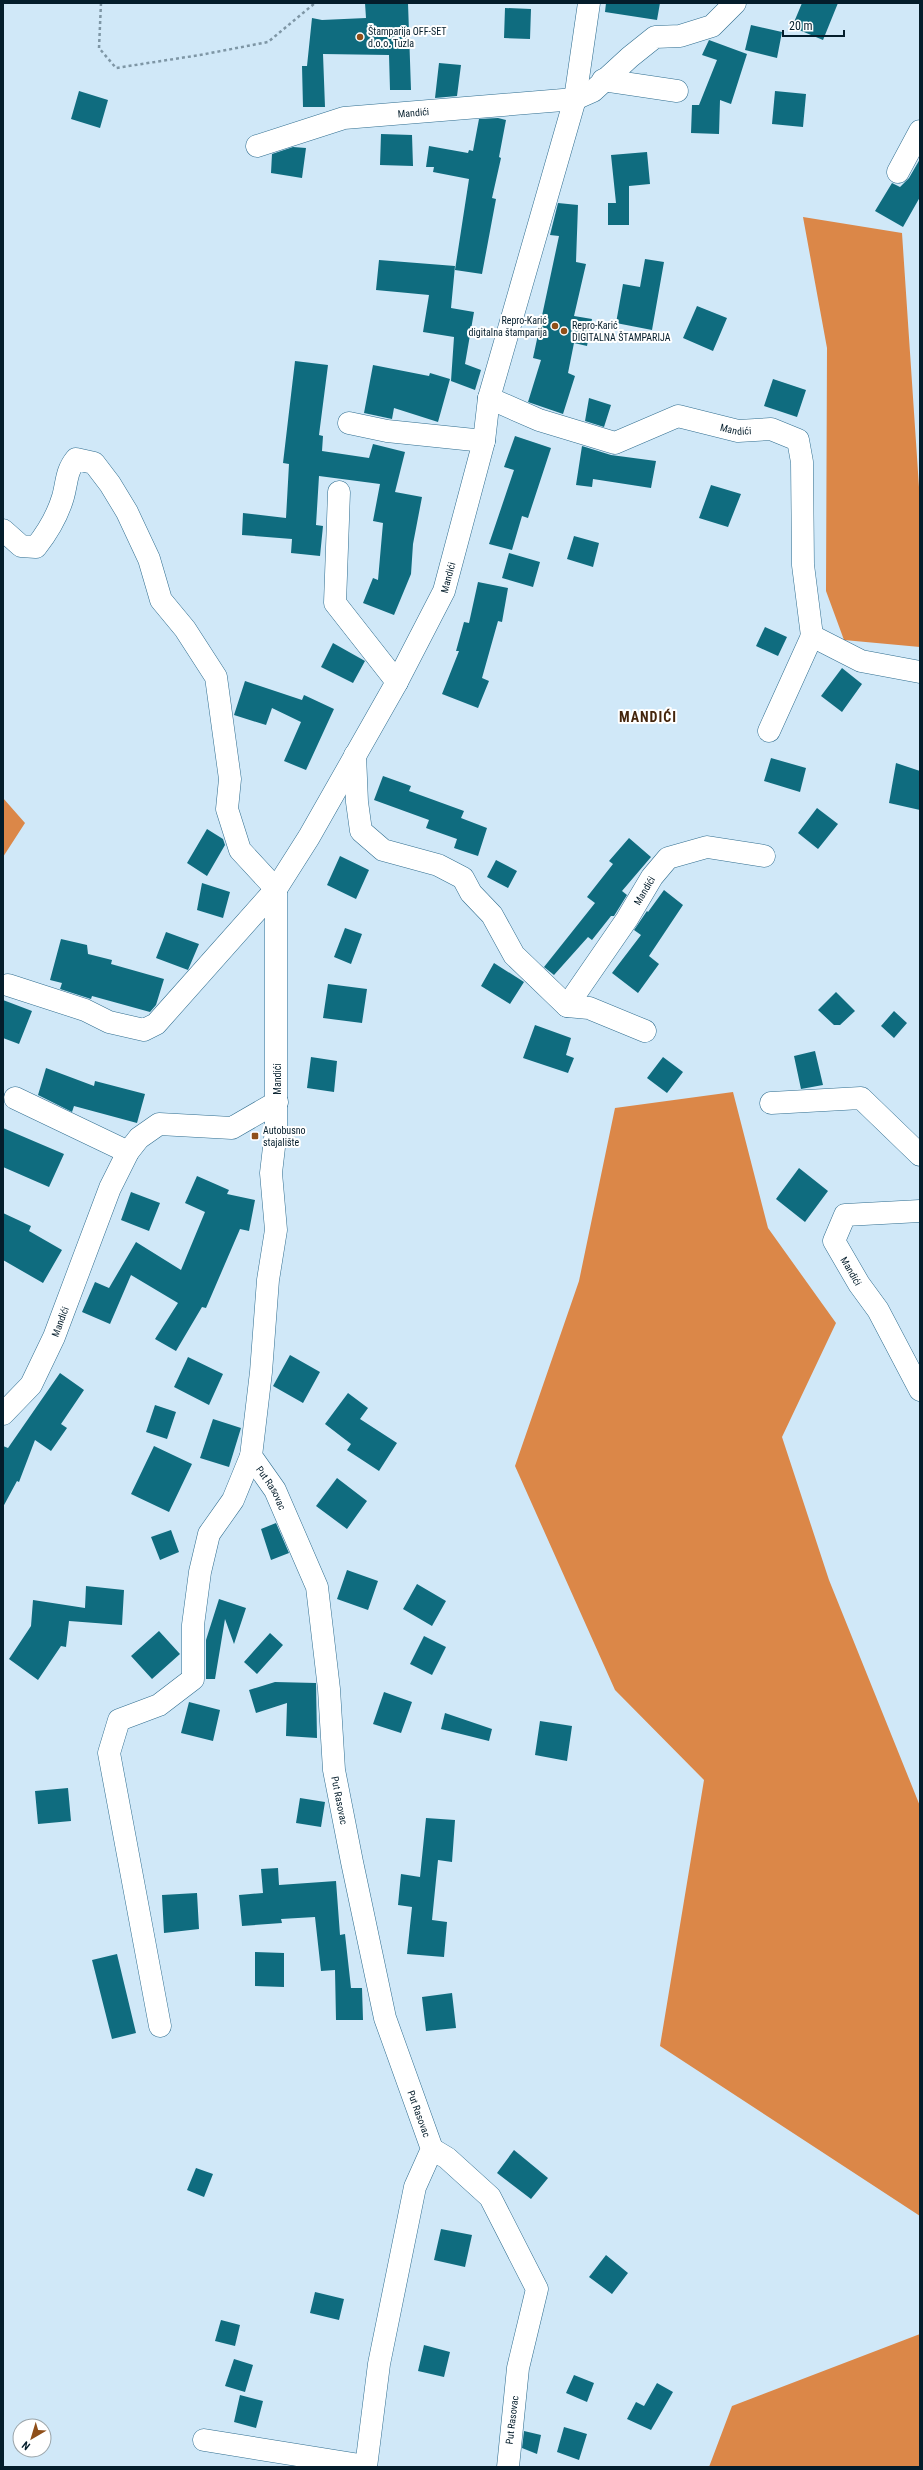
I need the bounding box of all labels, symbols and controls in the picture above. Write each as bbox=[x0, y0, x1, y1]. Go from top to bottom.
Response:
scale bar bbox=[783, 12, 844, 38]
text: 20 m bbox=[789, 19, 813, 33]
place label: Štamparija OFF-SET d.o.o. Tuzla bbox=[368, 25, 446, 49]
marker: Štamparija OFF-SET d.o.o. Tuzla bbox=[355, 32, 365, 42]
street label: Mandići bbox=[397, 106, 429, 119]
place label: Repro-Karić digitalna štamparija bbox=[469, 315, 547, 338]
place label: Repro-Karić DIGITALNA ŠTAMPARIJA bbox=[572, 320, 671, 343]
marker: Repro-Karić digitalna štamparija bbox=[550, 321, 560, 331]
marker: Repro-Karić DIGITALNA ŠTAMPARIJA bbox=[559, 326, 569, 336]
street label: Mandići bbox=[719, 421, 752, 437]
street label: Mandići bbox=[438, 561, 457, 594]
district label: MANDIĆI bbox=[619, 708, 677, 725]
street label: Mandići bbox=[631, 874, 657, 907]
street label: Mandići bbox=[272, 1063, 283, 1095]
place label: Autobusno stajalište bbox=[263, 1125, 306, 1148]
marker: Autobusno stajalište bbox=[250, 1131, 260, 1141]
street label: Mandići bbox=[839, 1255, 864, 1287]
street label: Mandići bbox=[49, 1305, 70, 1338]
street label: Put Rasovac bbox=[254, 1464, 288, 1512]
street label: Put Rasovac bbox=[330, 1775, 350, 1826]
street label: Put Rasovac bbox=[406, 2089, 433, 2139]
street label: Put Rasovac bbox=[504, 2395, 520, 2445]
north arrow bbox=[12, 2418, 52, 2458]
text: N bbox=[19, 2438, 33, 2453]

